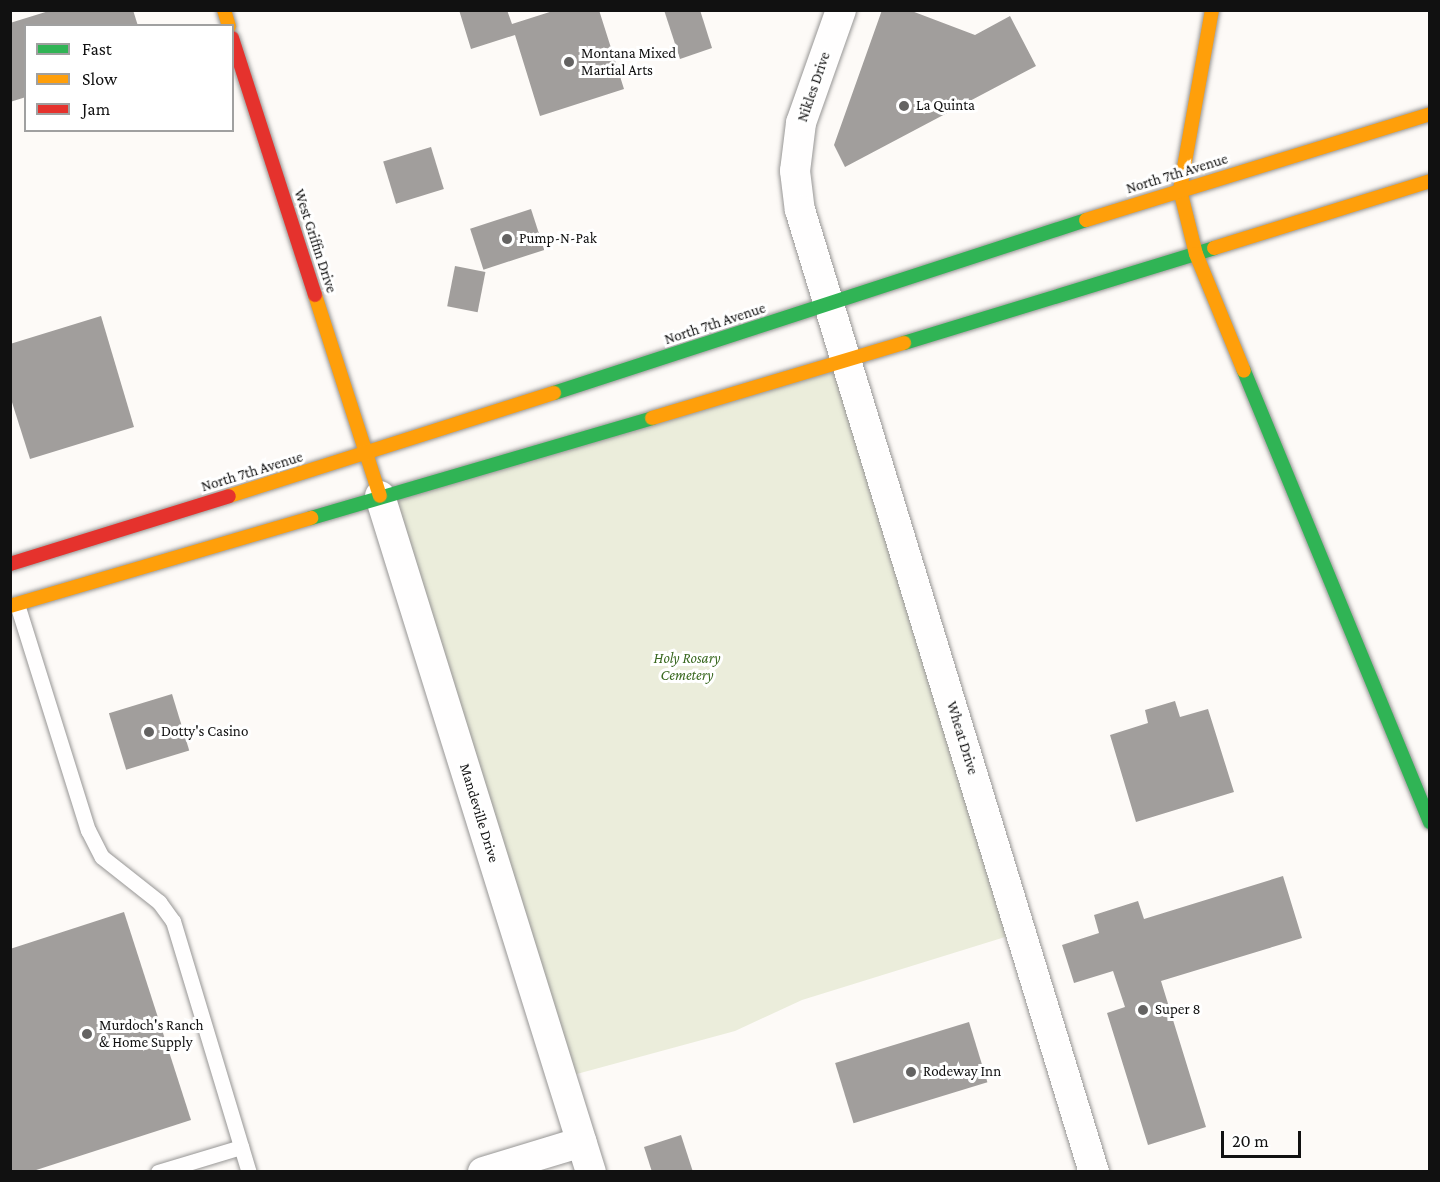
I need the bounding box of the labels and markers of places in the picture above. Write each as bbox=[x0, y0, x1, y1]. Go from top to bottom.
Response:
place label: Montana Mixed Martial Arts bbox=[581, 44, 676, 79]
marker: Montana Mixed Martial Arts bbox=[562, 55, 576, 69]
place label: La Quinta bbox=[916, 97, 975, 115]
marker: La Quinta bbox=[897, 99, 911, 113]
place label: Pump-N-Pak bbox=[519, 230, 597, 248]
marker: Pump-N-Pak bbox=[500, 232, 514, 246]
place label: Dotty's Casino bbox=[161, 723, 248, 741]
marker: Dotty's Casino bbox=[142, 725, 156, 739]
place label: Super 8 bbox=[1155, 1001, 1201, 1019]
marker: Super 8 bbox=[1136, 1003, 1150, 1017]
place label: Murdoch's Ranch & Home Supply bbox=[99, 1016, 204, 1051]
marker: Murdoch's Ranch & Home Supply bbox=[80, 1027, 94, 1041]
place label: Rodeway Inn bbox=[923, 1063, 1001, 1081]
marker: Rodeway Inn bbox=[904, 1065, 918, 1079]

